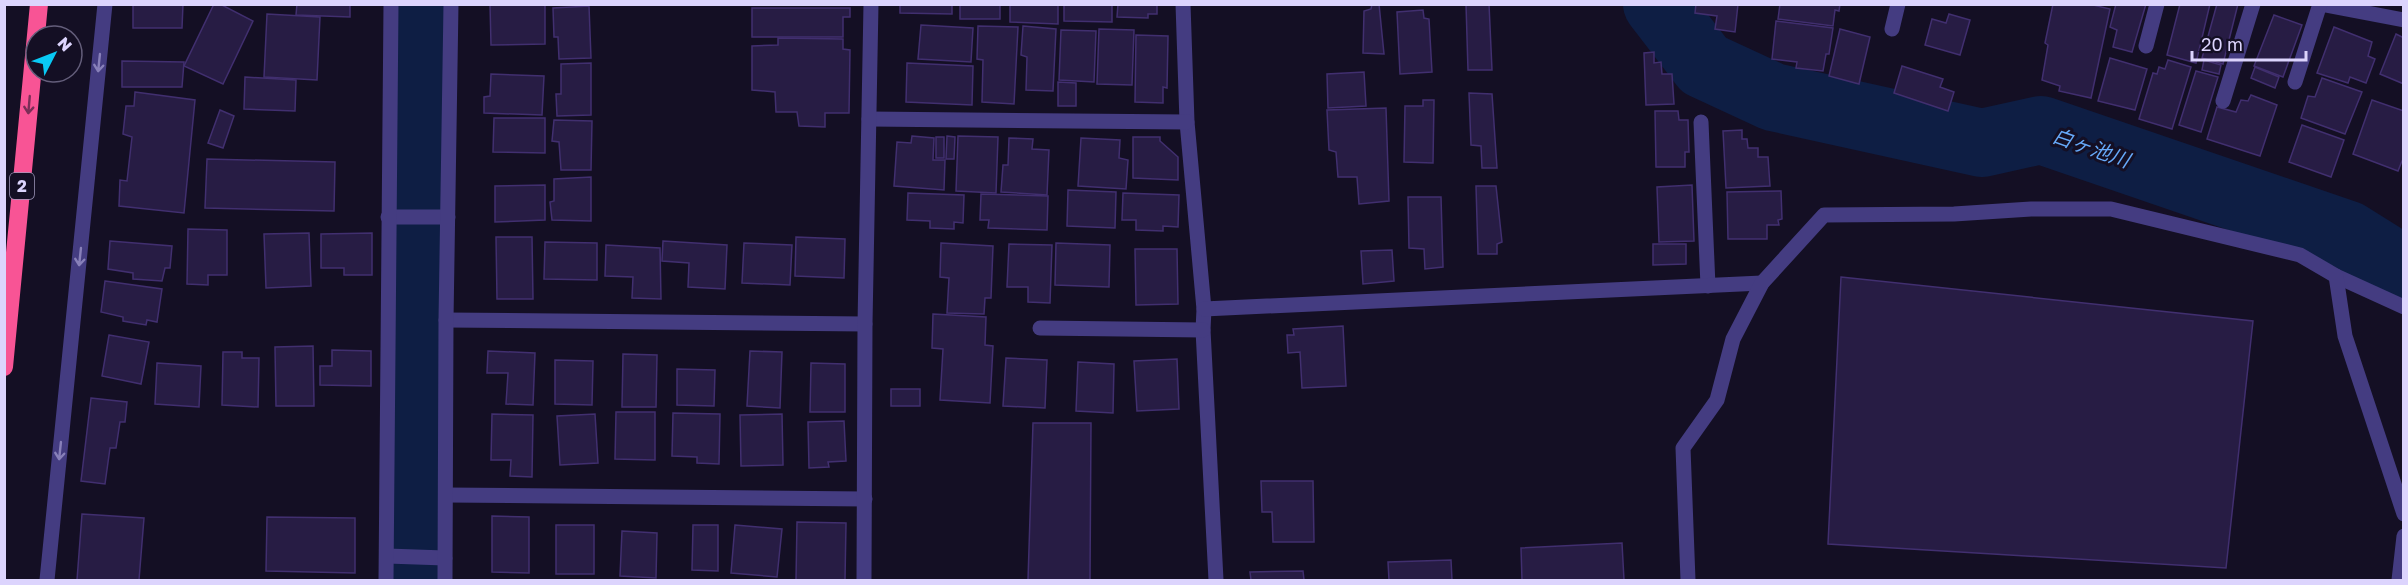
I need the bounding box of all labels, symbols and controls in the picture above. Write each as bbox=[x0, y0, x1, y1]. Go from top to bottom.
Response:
north arrow bbox=[24, 24, 84, 84]
scale bar bbox=[2192, 24, 2306, 62]
text: N bbox=[54, 33, 77, 55]
text: 20 m bbox=[2201, 33, 2243, 55]
one-way arrow bbox=[93, 52, 104, 72]
one-way arrow bbox=[23, 94, 34, 114]
water label: 白ヶ池川 bbox=[2050, 123, 2135, 172]
road number: 2 bbox=[10, 173, 34, 199]
one-way arrow bbox=[74, 246, 85, 266]
one-way arrow bbox=[54, 440, 65, 460]

